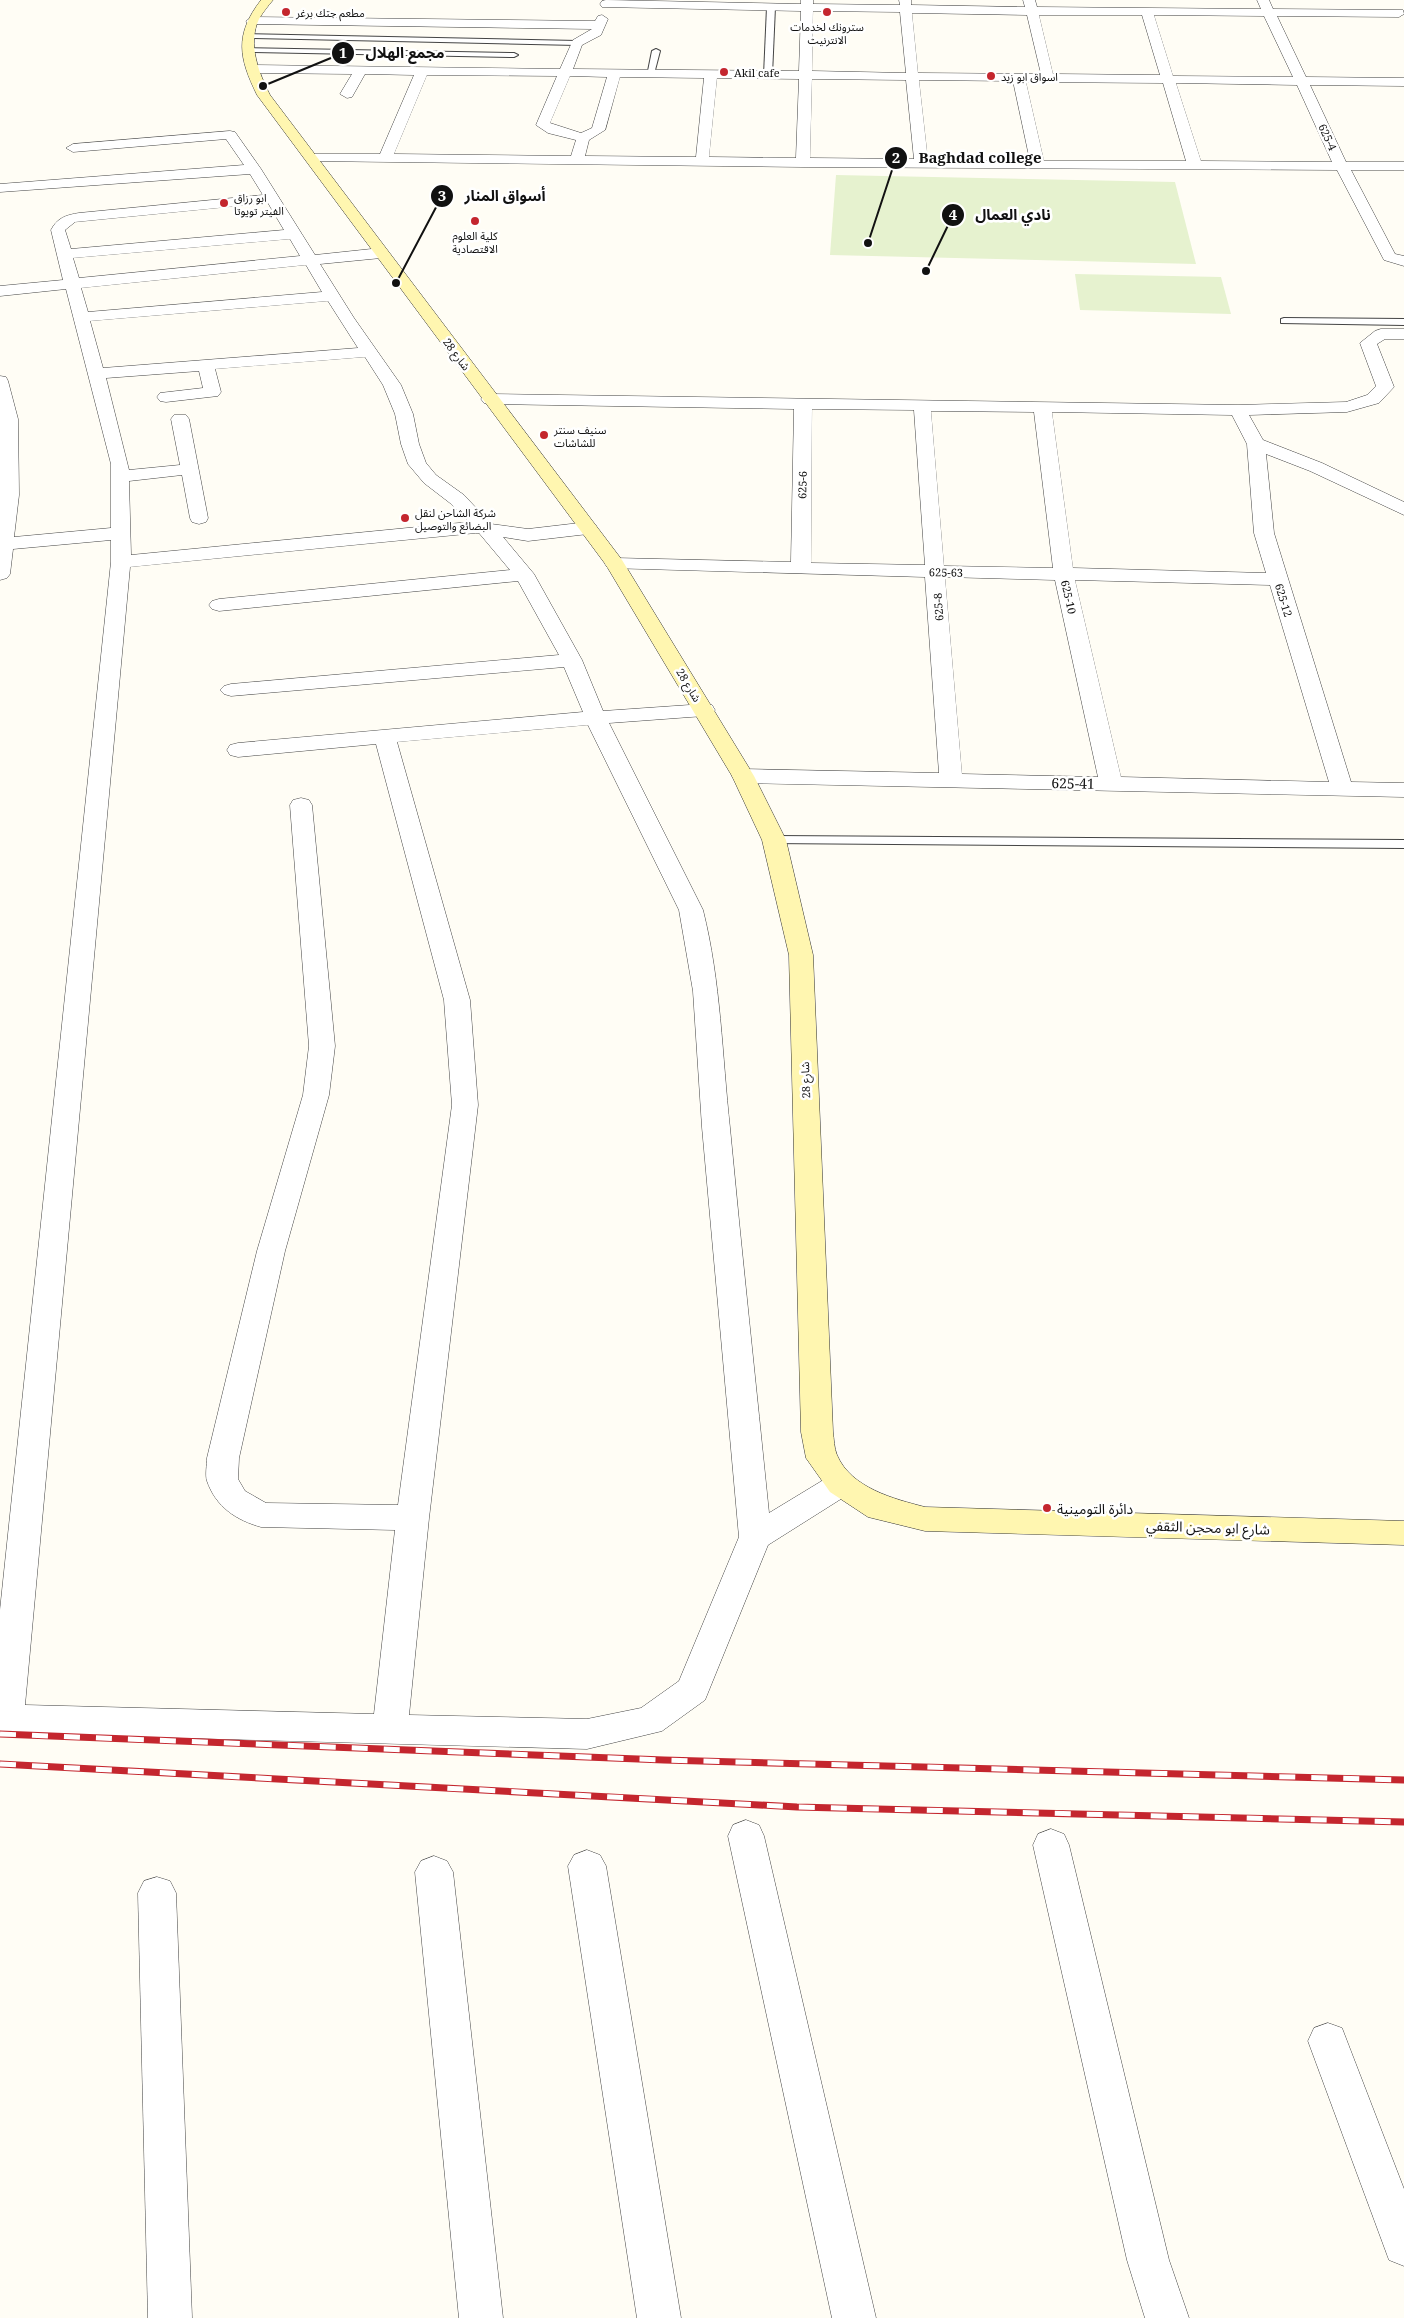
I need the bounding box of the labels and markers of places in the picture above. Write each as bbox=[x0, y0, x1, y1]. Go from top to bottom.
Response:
place label: مطعم جتك برغر bbox=[295, 5, 365, 22]
marker: مطعم جتك برغر bbox=[280, 6, 292, 18]
marker: سترونك لخدمات الانترنيت bbox=[821, 6, 833, 18]
place label: سترونك لخدمات الانترنيت bbox=[790, 19, 864, 47]
callout: مجمع الهلال bbox=[330, 38, 454, 68]
place label: Akil cafe bbox=[734, 65, 780, 80]
marker: Akil cafe bbox=[718, 66, 730, 78]
place label: اسواق ابو زيد bbox=[1001, 69, 1058, 84]
marker: اسواق ابو زيد bbox=[985, 70, 997, 82]
callout: Baghdad college bbox=[883, 143, 1052, 173]
callout: أسواق المنار bbox=[429, 181, 555, 211]
place label: ابو رزاق الفيتر تويوتا bbox=[234, 190, 284, 218]
marker: ابو رزاق الفيتر تويوتا bbox=[218, 197, 230, 209]
callout: نادي العمال bbox=[940, 200, 1061, 230]
marker: كلية العلوم الاقتصادية bbox=[469, 215, 481, 227]
place label: كلية العلوم الاقتصادية bbox=[452, 228, 498, 256]
place label: سنيف سنتر للشاشات bbox=[553, 422, 607, 450]
marker: سنيف سنتر للشاشات bbox=[538, 429, 550, 441]
place label: شركة الشاحن لنقل البضائع والتوصيل bbox=[415, 505, 496, 534]
marker: شركة الشاحن لنقل البضائع والتوصيل bbox=[399, 512, 411, 524]
place label: دائرة التومينية bbox=[1057, 1499, 1134, 1518]
marker: دائرة التومينية bbox=[1041, 1502, 1053, 1514]

